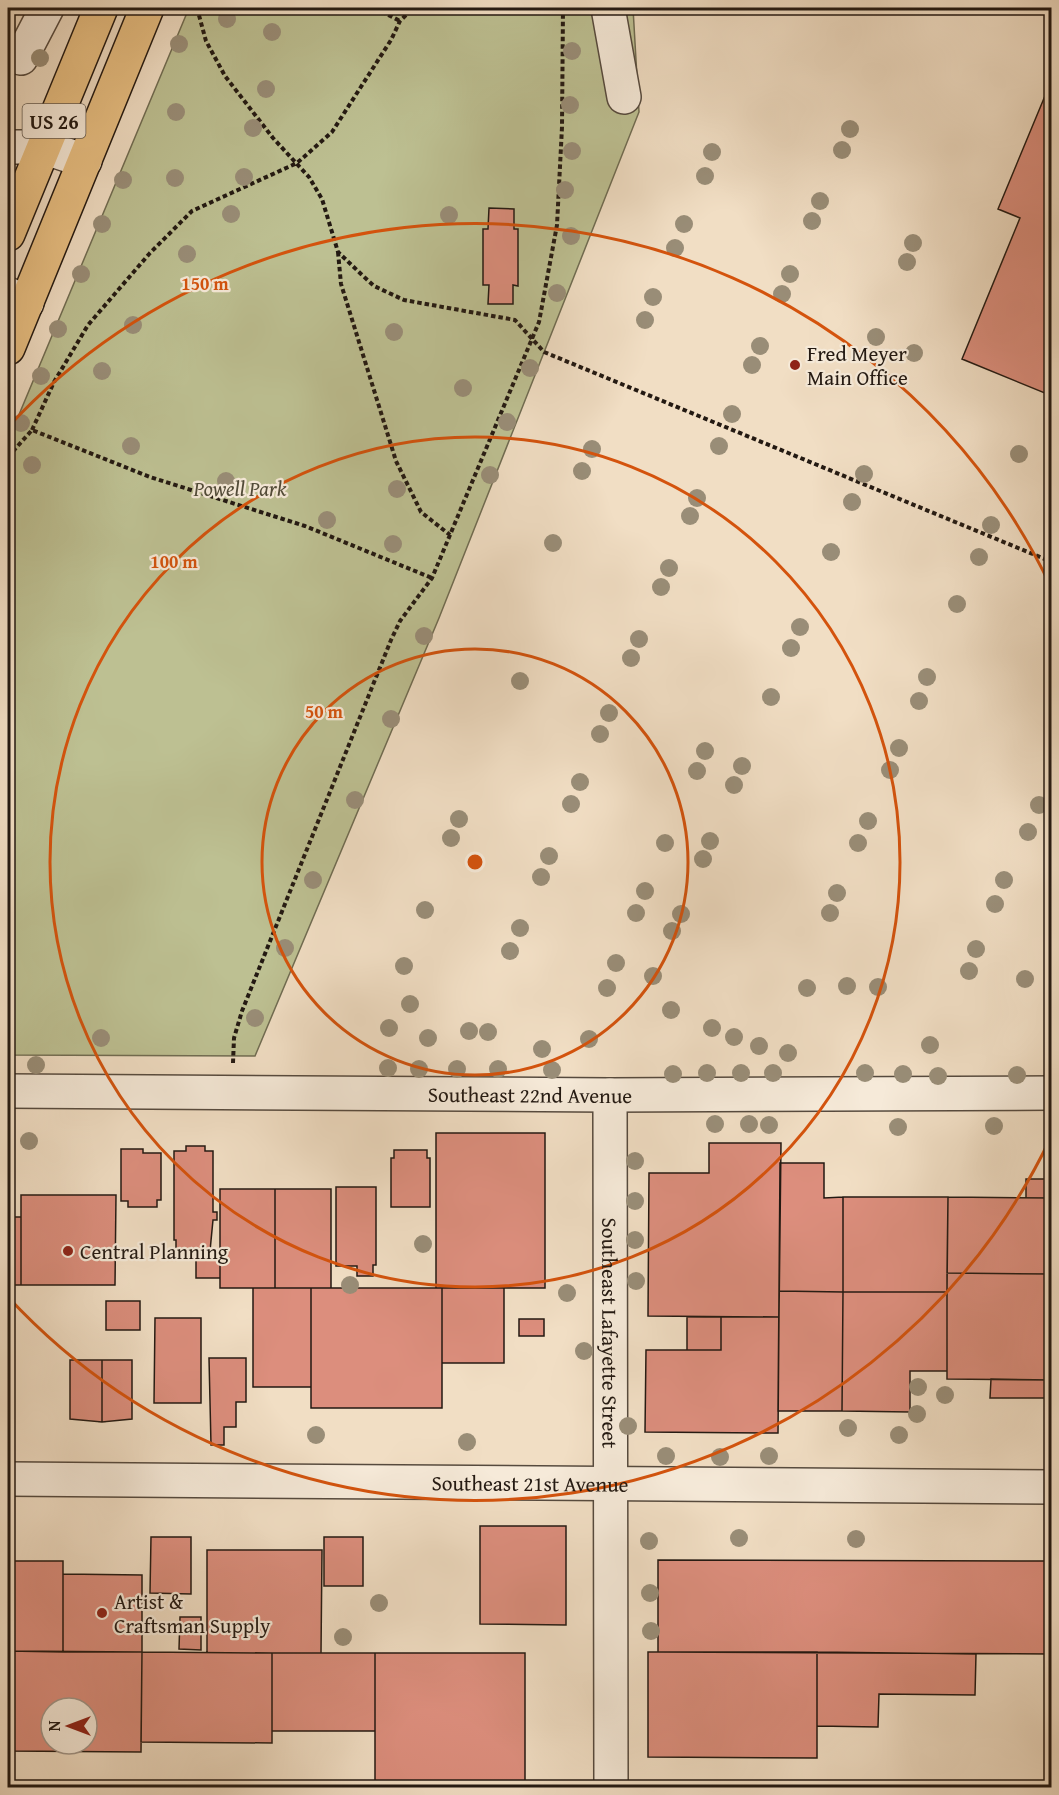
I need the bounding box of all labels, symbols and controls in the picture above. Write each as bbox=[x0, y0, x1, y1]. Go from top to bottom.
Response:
road number: US 26 bbox=[22, 104, 86, 138]
text: 150 m bbox=[181, 270, 229, 297]
place label: Fred Meyer Main Office bbox=[807, 338, 908, 393]
marker: Fred Meyer Main Office bbox=[788, 358, 802, 372]
park label: Powell Park bbox=[193, 473, 287, 504]
text: 100 m bbox=[150, 548, 198, 575]
text: 50 m bbox=[305, 698, 344, 725]
centre of rings bbox=[465, 852, 485, 872]
street label: Southeast 22nd Avenue bbox=[428, 1078, 632, 1111]
street label: Southeast Lafayette Street bbox=[595, 1217, 626, 1449]
place label: Central Planning bbox=[80, 1236, 229, 1267]
marker: Central Planning bbox=[61, 1244, 75, 1258]
street label: Southeast 21st Avenue bbox=[431, 1467, 629, 1499]
place label: Artist & Craftsman Supply bbox=[114, 1586, 271, 1641]
marker: Artist & Craftsman Supply bbox=[95, 1606, 109, 1620]
north arrow bbox=[39, 1696, 99, 1756]
text: N bbox=[42, 1720, 66, 1731]

